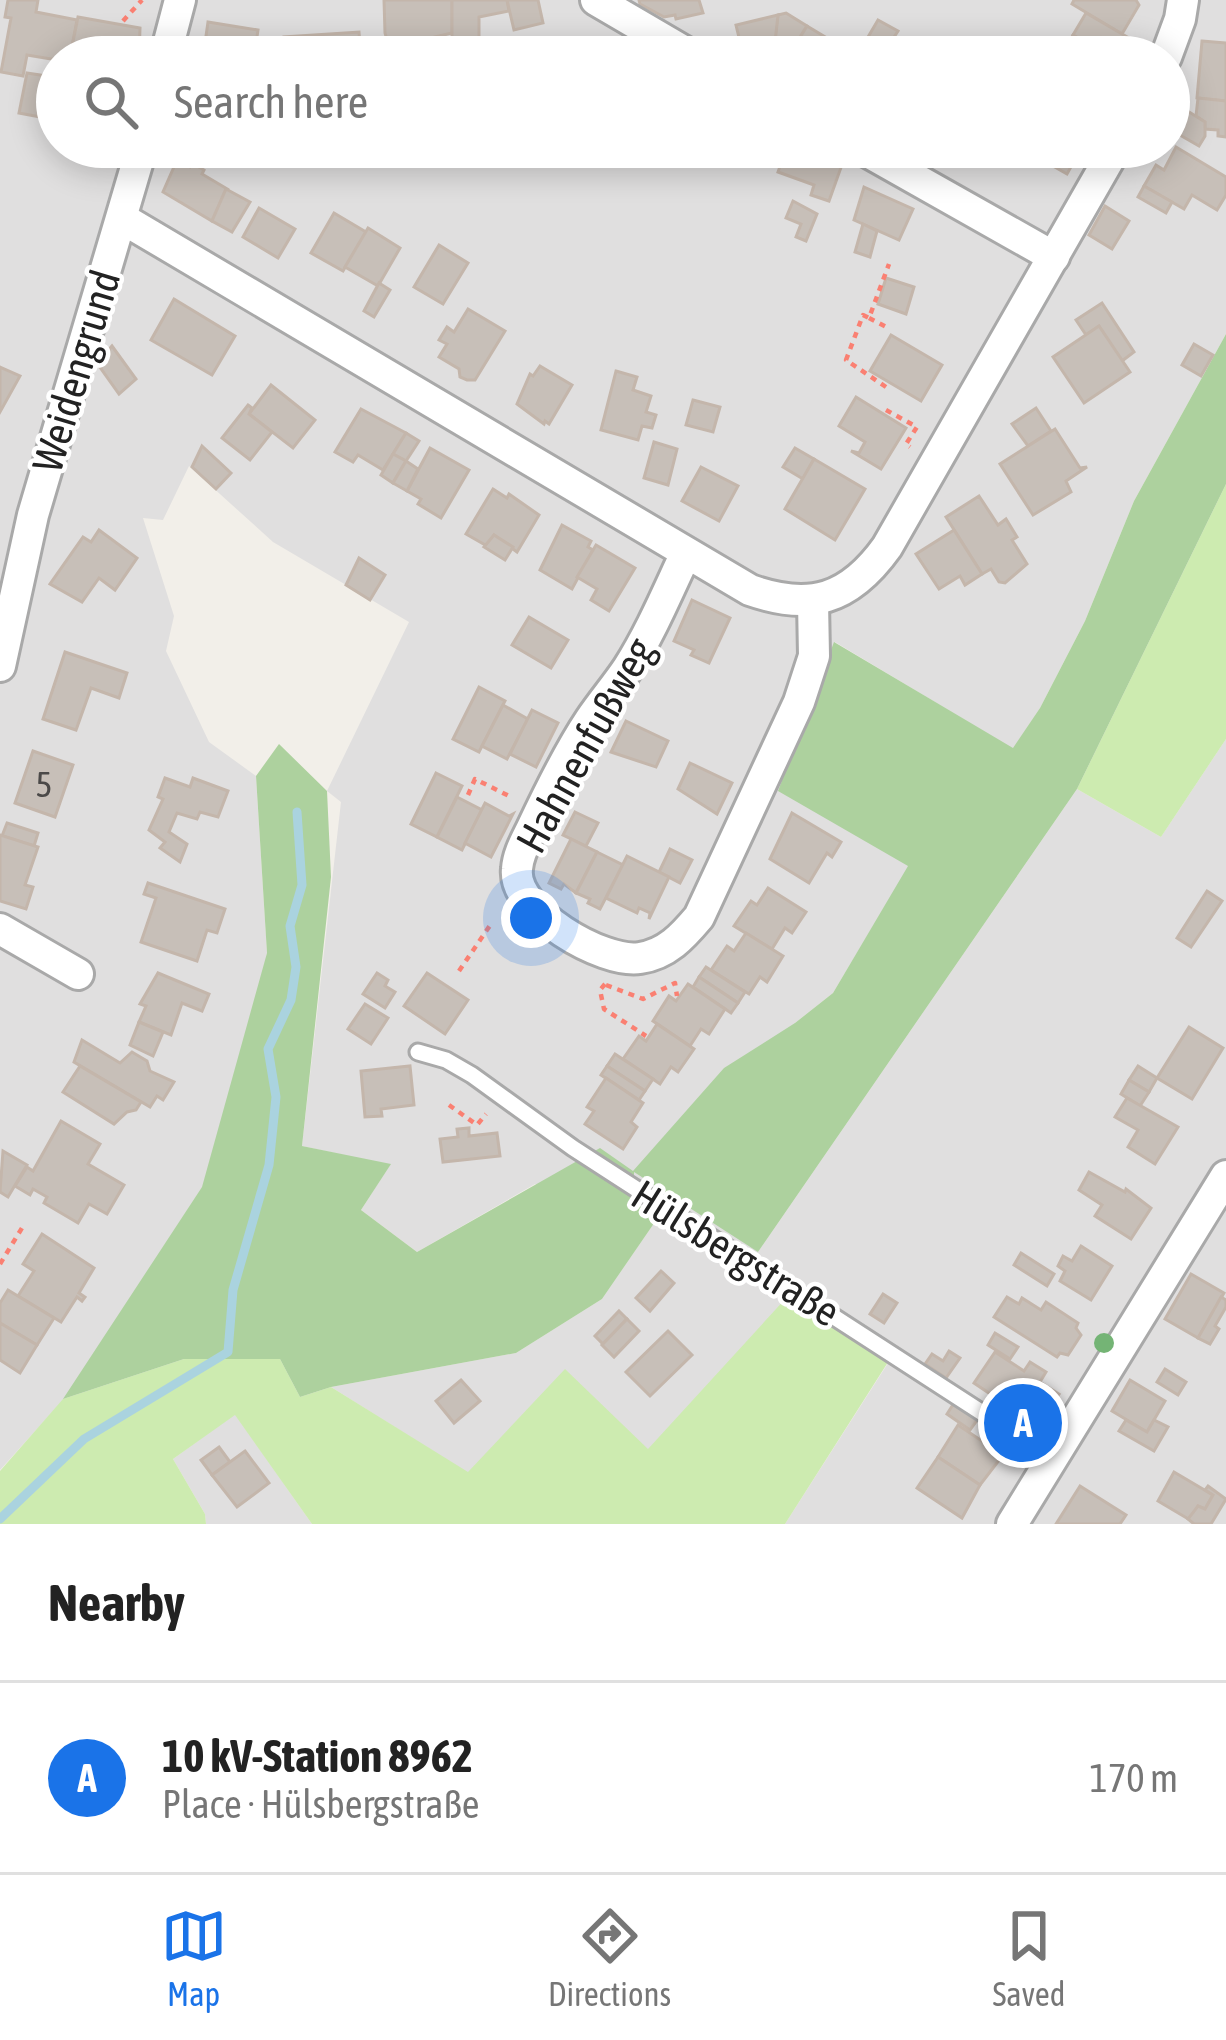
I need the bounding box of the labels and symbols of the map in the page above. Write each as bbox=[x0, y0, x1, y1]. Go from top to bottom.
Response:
street label: Weidengrund bbox=[23, 264, 129, 478]
street label: Hahnenfußweg bbox=[506, 629, 664, 861]
house number: 5 bbox=[36, 763, 52, 805]
your location bbox=[501, 888, 561, 948]
street label: Hülsbergstraße bbox=[623, 1170, 849, 1336]
pin: A bbox=[984, 1378, 1062, 1468]

